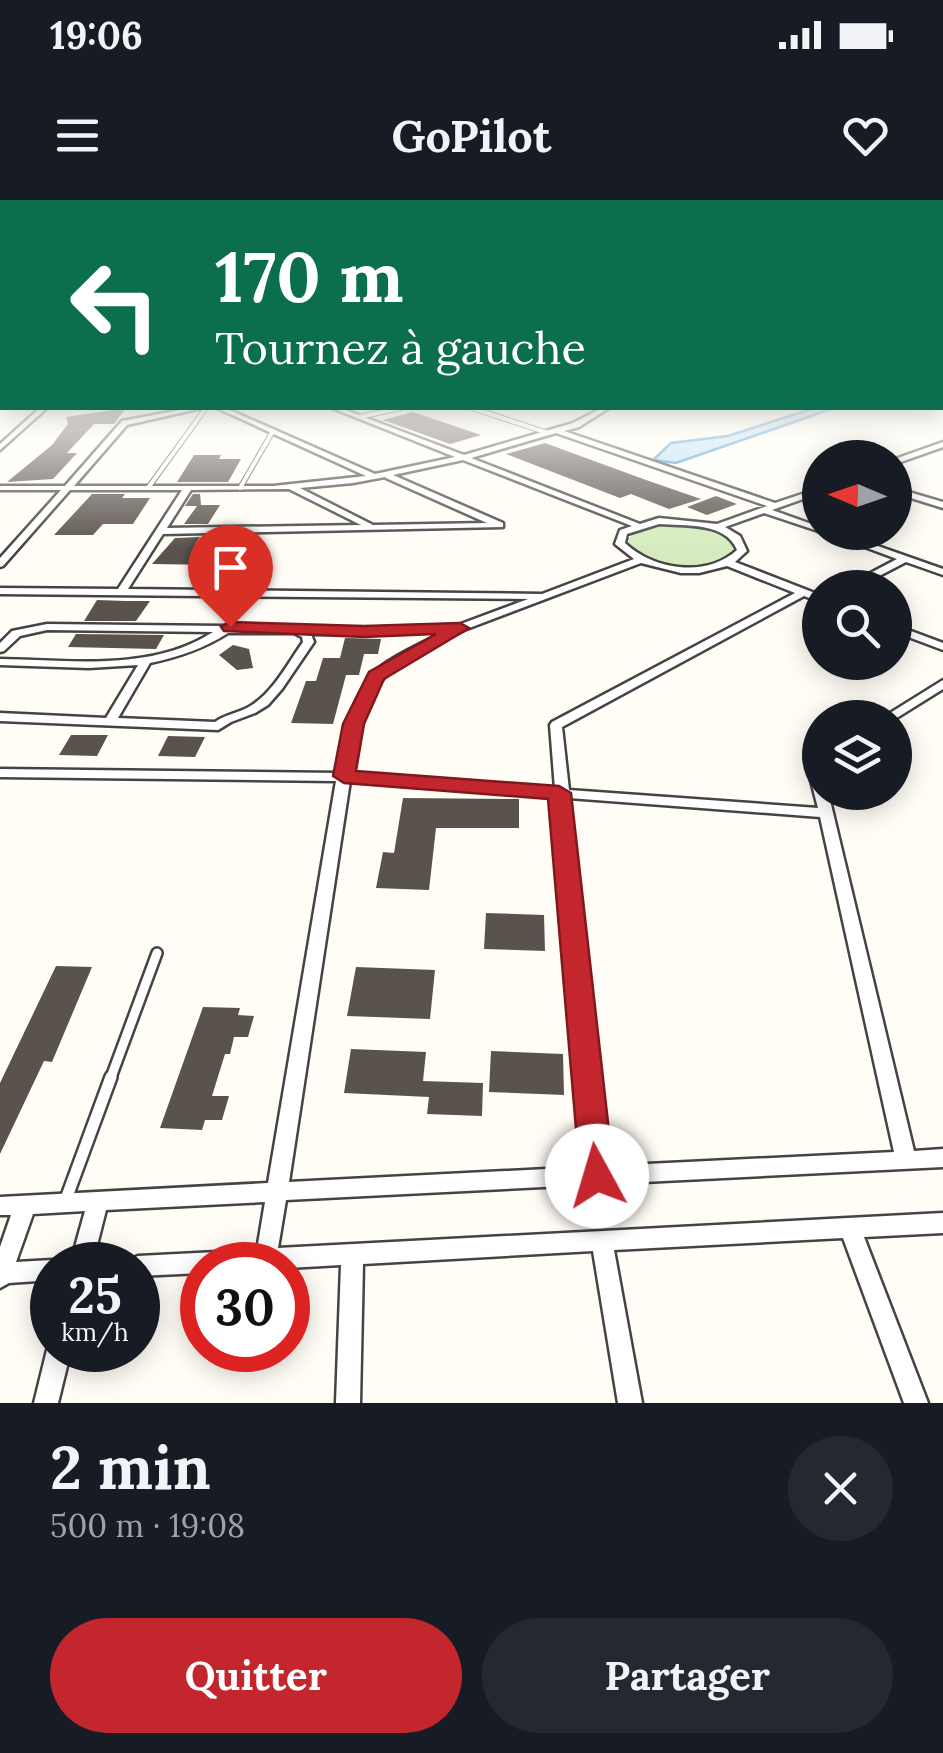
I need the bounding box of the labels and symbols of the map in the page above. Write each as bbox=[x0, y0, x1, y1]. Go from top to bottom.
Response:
north arrow bbox=[802, 440, 912, 550]
pin bbox=[188, 525, 273, 628]
position arrow bbox=[545, 1124, 649, 1228]
speed limit sign: 30 bbox=[180, 1242, 310, 1372]

